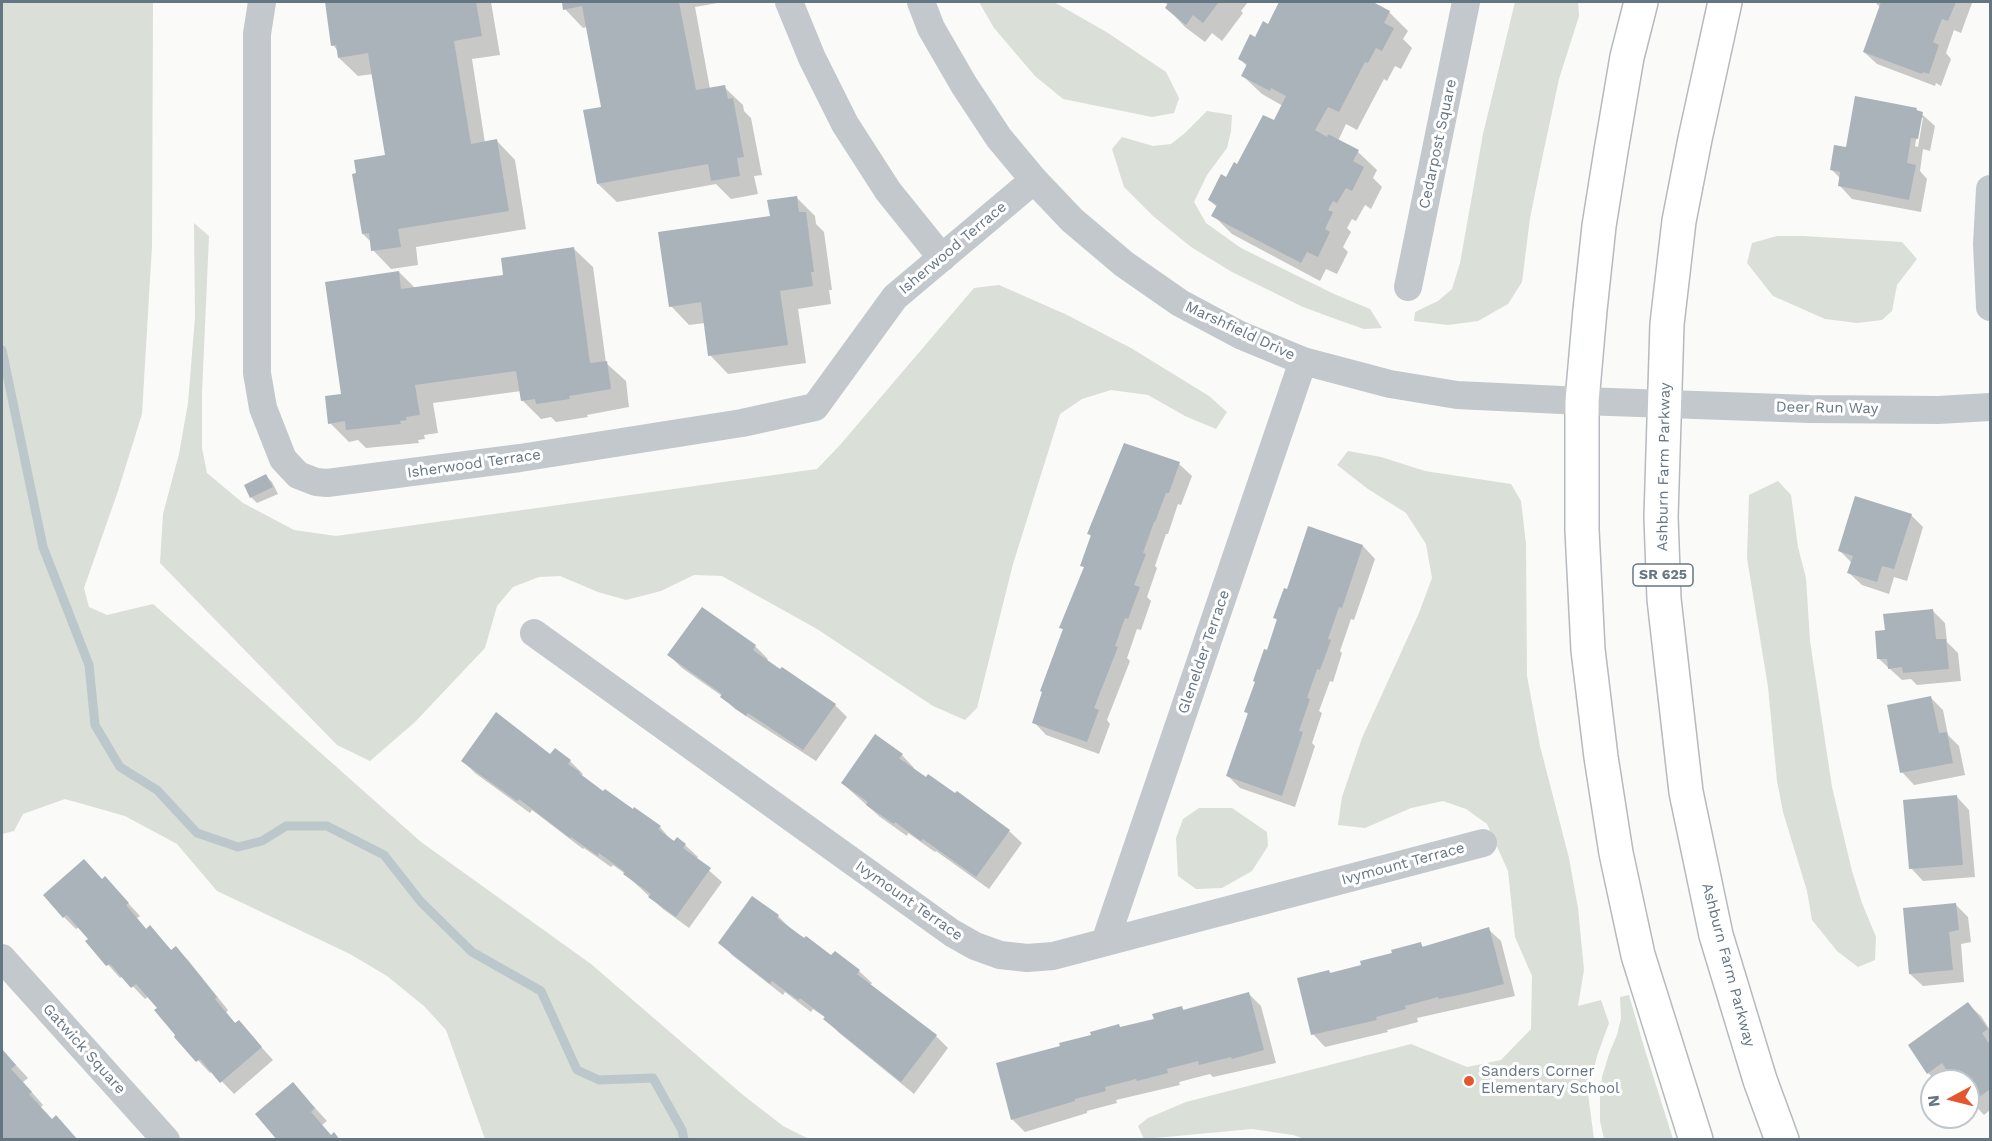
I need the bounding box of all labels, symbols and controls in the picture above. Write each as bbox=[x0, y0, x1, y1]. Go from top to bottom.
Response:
street label: Cedarpost Square bbox=[1415, 78, 1461, 210]
street label: Isherwood Terrace bbox=[896, 198, 1010, 298]
street label: Marshfield Drive bbox=[1182, 298, 1298, 364]
street label: Ashburn Farm Parkway bbox=[1654, 382, 1674, 552]
street label: Deer Run Way bbox=[1776, 398, 1878, 418]
street label: Isherwood Terrace bbox=[406, 446, 542, 482]
road number: SR 625 bbox=[1633, 564, 1693, 586]
street label: Glenelder Terrace bbox=[1174, 588, 1234, 716]
street label: Ivymount Terrace bbox=[1339, 839, 1467, 889]
street label: Ivymount Terrace bbox=[852, 857, 966, 945]
street label: Ashburn Farm Parkway bbox=[1697, 881, 1759, 1049]
street label: Gatwick Square bbox=[39, 1000, 129, 1098]
place label: Sanders Corner Elementary School bbox=[1481, 1063, 1620, 1098]
north arrow bbox=[1920, 1069, 1980, 1129]
marker: Sanders Corner Elementary School bbox=[1462, 1074, 1476, 1088]
text: N bbox=[1923, 1094, 1944, 1108]

